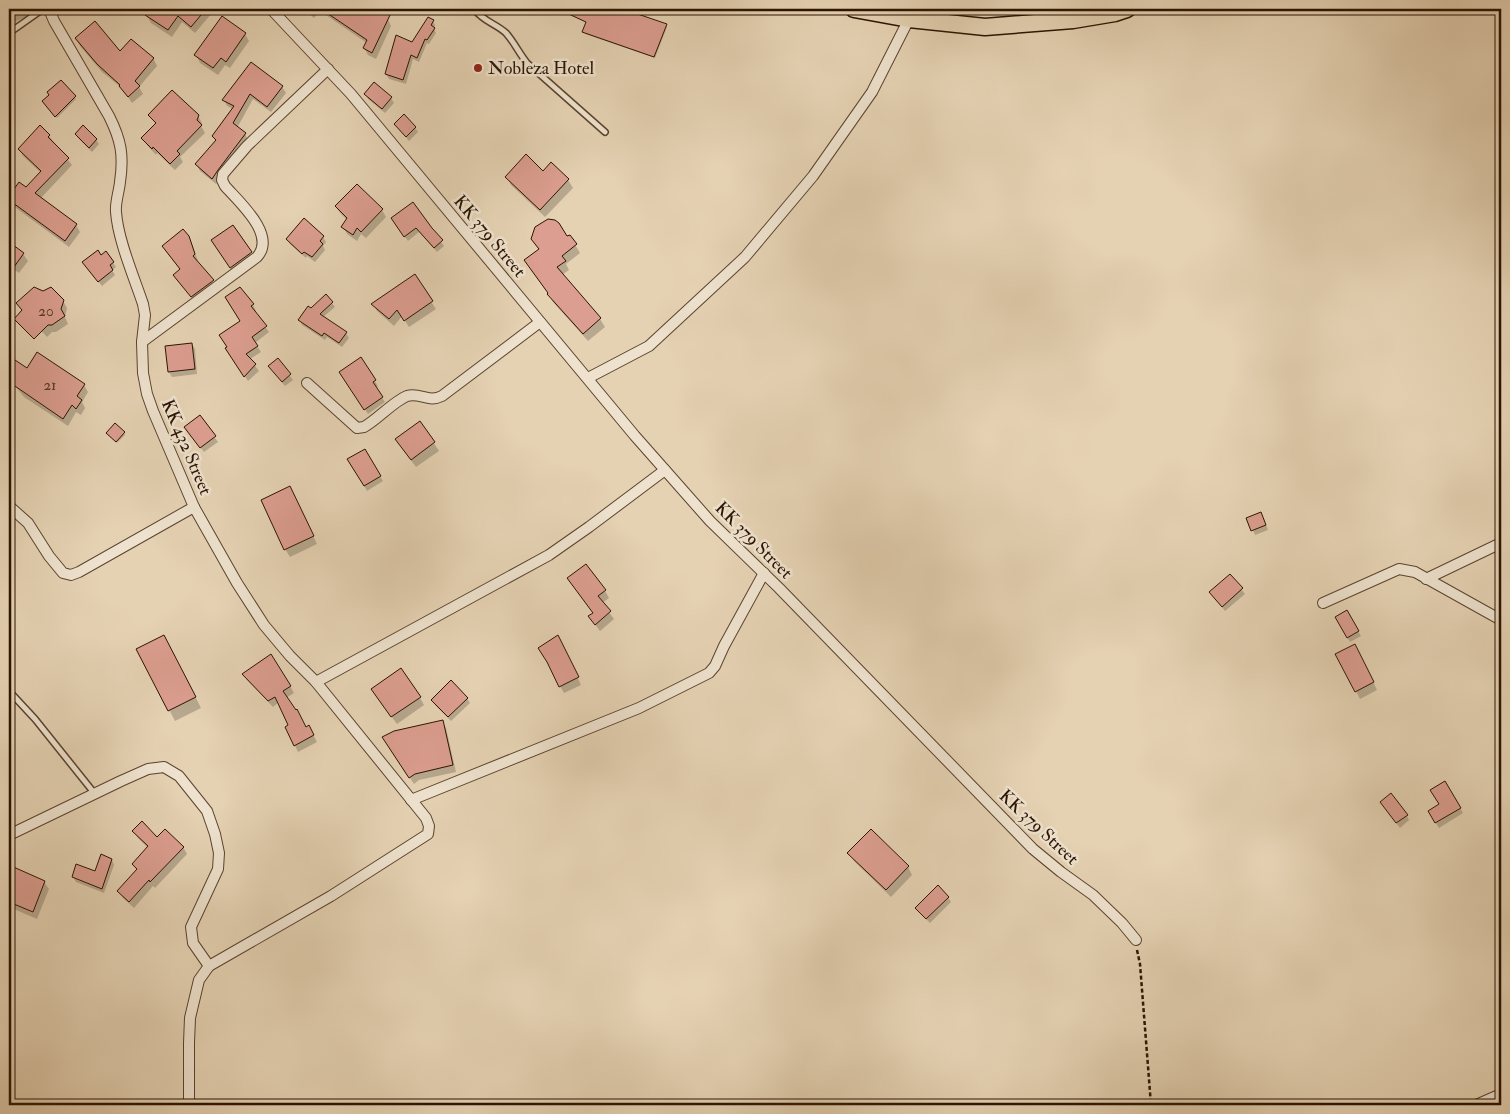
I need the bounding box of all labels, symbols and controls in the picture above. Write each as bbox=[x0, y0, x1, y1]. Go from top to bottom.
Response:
place label: Nobleza Hotel bbox=[488, 57, 595, 80]
marker: Nobleza Hotel bbox=[472, 62, 484, 74]
street label: KK 379 Street bbox=[449, 190, 531, 282]
house number: 20 bbox=[38, 302, 54, 321]
house number: 21 bbox=[44, 376, 56, 395]
street label: KK 432 Street bbox=[156, 396, 217, 499]
street label: KK 379 Street bbox=[710, 497, 797, 584]
street label: KK 379 Street bbox=[994, 785, 1083, 870]

